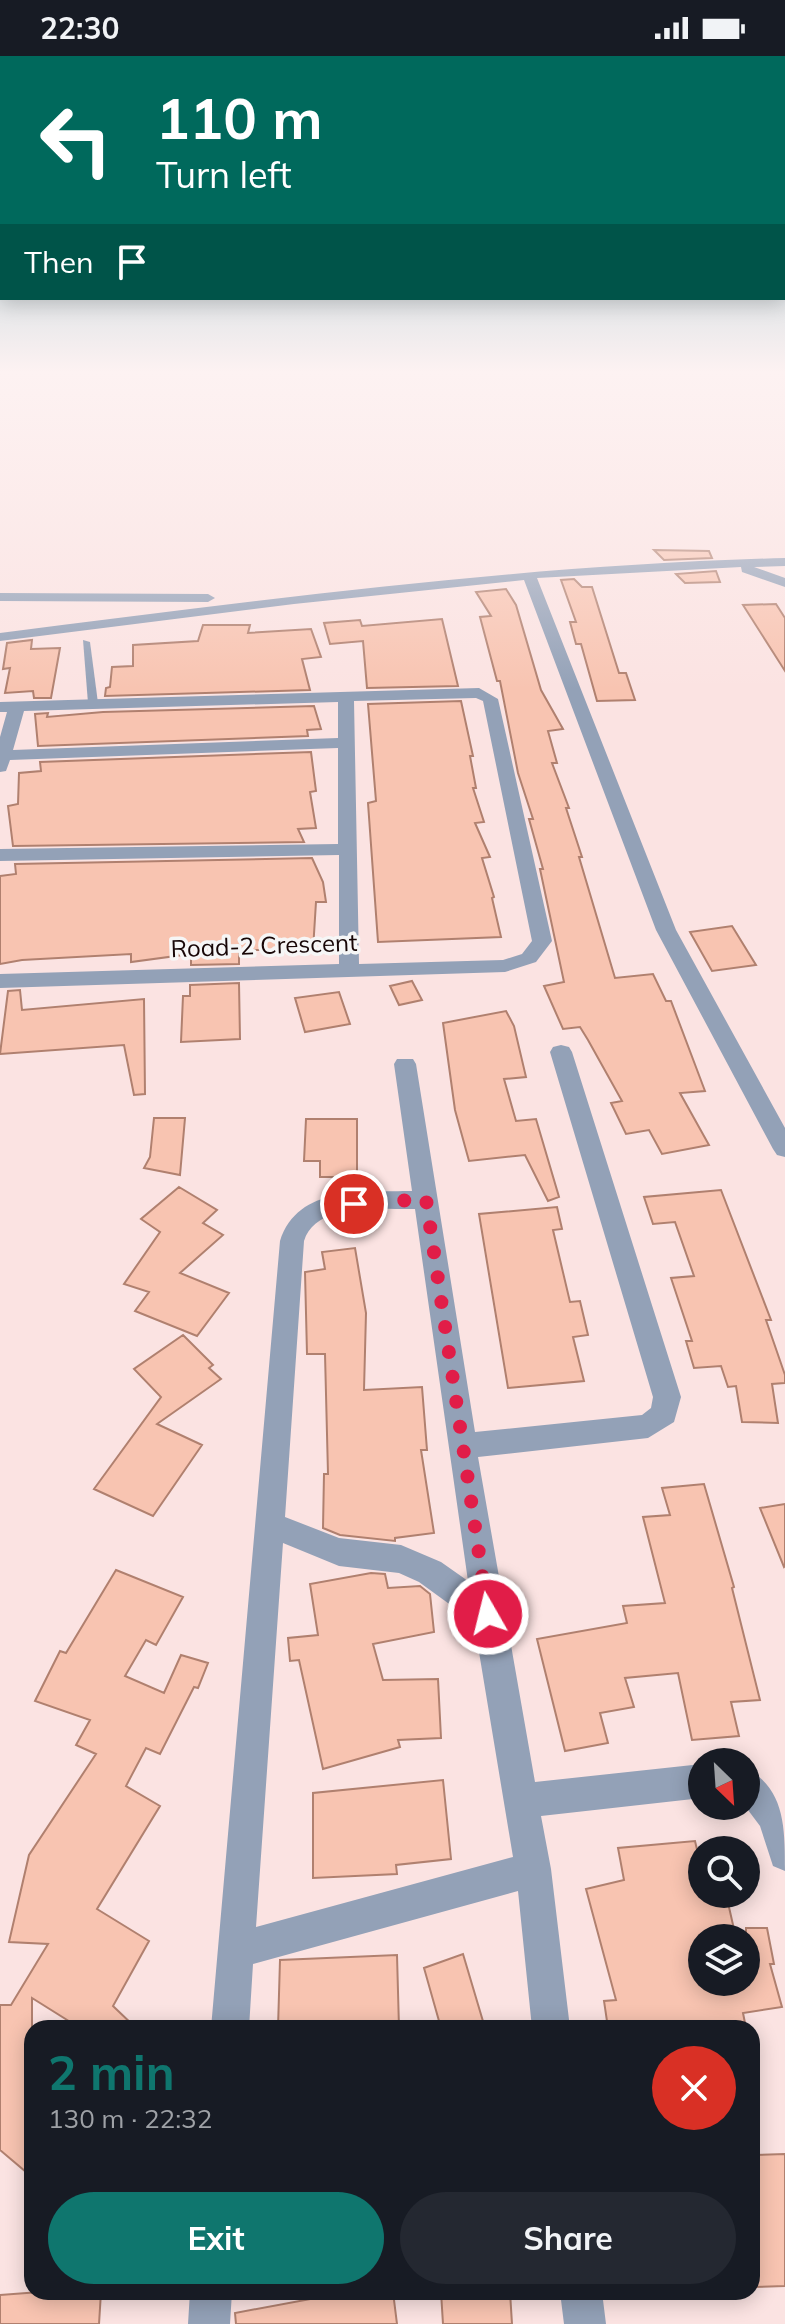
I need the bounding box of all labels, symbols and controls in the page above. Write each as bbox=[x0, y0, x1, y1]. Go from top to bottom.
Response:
text: 22:30 bbox=[40, 9, 119, 47]
text: 110 m bbox=[156, 83, 323, 153]
icon: left bbox=[24, 88, 128, 192]
text: Turn left bbox=[156, 152, 292, 197]
icon: arrive bbox=[110, 240, 154, 284]
text: Then bbox=[24, 243, 94, 281]
street label: Road-2 Crescent bbox=[170, 927, 358, 963]
pin bbox=[320, 1170, 388, 1238]
icon: arrive bbox=[332, 1182, 376, 1226]
position arrow bbox=[446, 1572, 530, 1656]
north arrow bbox=[688, 1748, 760, 1820]
map controls bbox=[688, 1748, 760, 1996]
button: search bbox=[688, 1836, 760, 1908]
button: layers bbox=[688, 1924, 760, 1996]
text: 2 min bbox=[48, 2042, 175, 2102]
button: close bbox=[652, 2046, 736, 2130]
text: 130 m · 22:32 bbox=[48, 2102, 212, 2135]
button: Exit bbox=[48, 2192, 384, 2284]
button: Share bbox=[400, 2192, 736, 2284]

